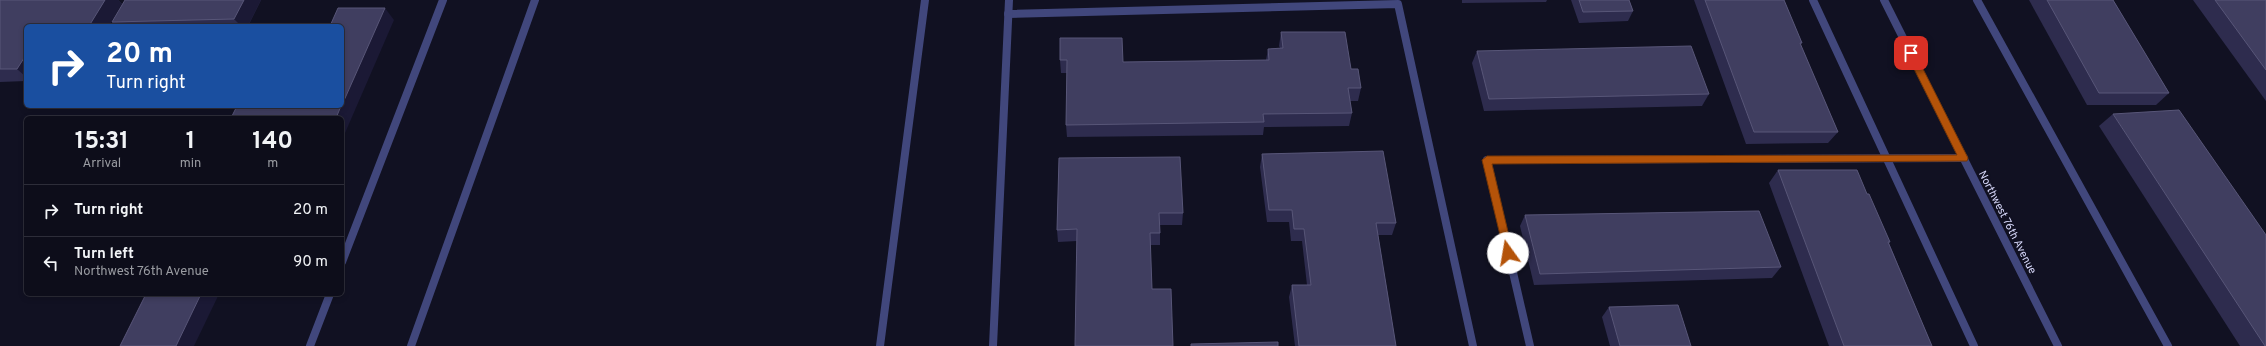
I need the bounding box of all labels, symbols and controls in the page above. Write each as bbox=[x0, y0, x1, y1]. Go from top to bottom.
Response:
pin bbox=[1894, 36, 1928, 70]
text: 20 m bbox=[106, 37, 173, 73]
icon: right bbox=[40, 40, 92, 92]
icon: arrive bbox=[1900, 42, 1922, 64]
text: Turn right bbox=[106, 72, 186, 95]
text: 15:31 bbox=[75, 127, 129, 157]
text: 1 bbox=[186, 127, 195, 157]
text: 140 bbox=[252, 127, 293, 157]
text: Arrival bbox=[83, 156, 121, 172]
text: min bbox=[180, 156, 201, 172]
text: m bbox=[267, 156, 278, 172]
street label: Northwest 76th Avenue bbox=[1975, 168, 2039, 277]
icon: right bbox=[40, 200, 62, 222]
text: Turn right bbox=[74, 201, 143, 220]
text: 20 m bbox=[293, 201, 328, 220]
position arrow bbox=[1487, 232, 1529, 274]
text: Turn left bbox=[74, 245, 134, 264]
icon: left bbox=[40, 252, 62, 274]
text: 90 m bbox=[293, 253, 328, 272]
text: Northwest 76th Avenue bbox=[74, 264, 209, 280]

